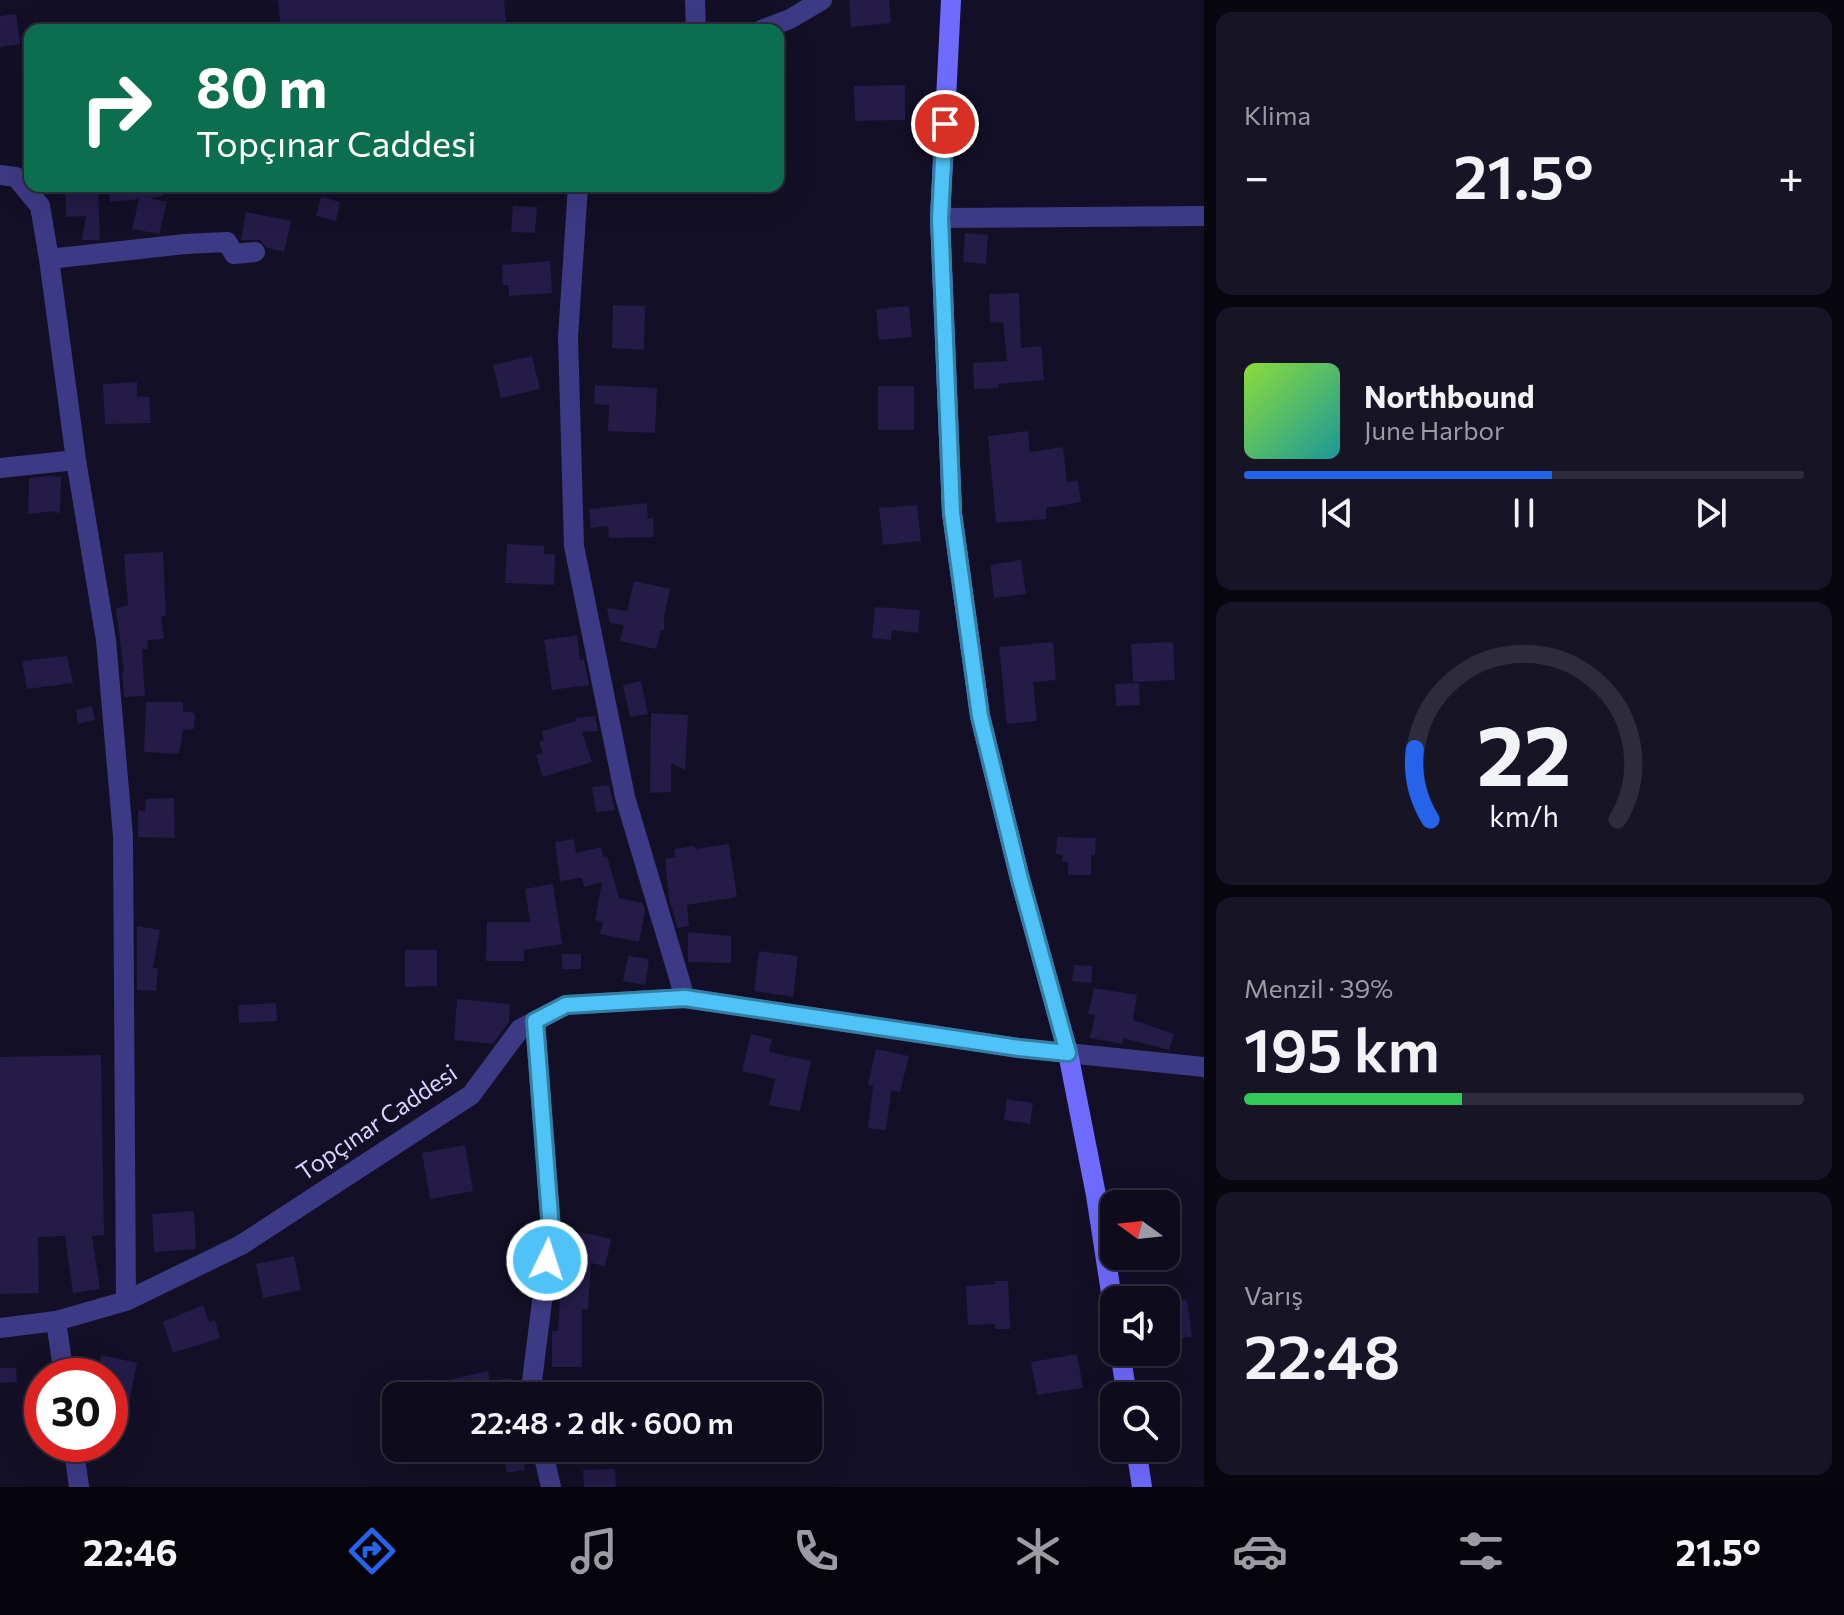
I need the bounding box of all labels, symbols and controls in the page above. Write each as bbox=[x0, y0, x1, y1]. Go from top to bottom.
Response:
text: 80 m bbox=[196, 51, 327, 120]
icon: right bbox=[64, 56, 168, 160]
pin bbox=[911, 90, 979, 158]
text: Klima bbox=[1244, 99, 1311, 130]
icon: arrive bbox=[923, 102, 967, 146]
text: Topçınar Caddesi bbox=[196, 120, 477, 164]
text: 21.5° bbox=[1453, 138, 1594, 211]
text: − bbox=[1244, 148, 1269, 202]
text: + bbox=[1778, 148, 1804, 202]
text: Northbound bbox=[1364, 377, 1535, 414]
text: June Harbor bbox=[1364, 414, 1504, 445]
icon: previous bbox=[1315, 491, 1359, 535]
icon: pause bbox=[1502, 491, 1546, 535]
icon: next bbox=[1689, 491, 1733, 535]
text: 22 bbox=[1477, 700, 1571, 802]
text: km/h bbox=[1489, 798, 1559, 833]
text: Menzil · 39% bbox=[1244, 972, 1393, 1003]
text: 195 km bbox=[1244, 1011, 1440, 1084]
street label: Topçınar Caddesi bbox=[291, 1057, 462, 1186]
north arrow bbox=[1100, 1190, 1180, 1270]
map controls bbox=[1100, 1190, 1180, 1462]
position arrow bbox=[505, 1218, 589, 1302]
text: Varış bbox=[1244, 1279, 1303, 1310]
button: sound bbox=[1100, 1286, 1180, 1366]
text: 22:48 bbox=[1244, 1318, 1400, 1391]
speed limit sign: 30 bbox=[24, 1358, 128, 1462]
button: search bbox=[1100, 1382, 1180, 1462]
text: 22:48 · 2 dk · 600 m bbox=[470, 1403, 734, 1440]
icon: directions bbox=[344, 1523, 400, 1579]
icon: music bbox=[566, 1523, 622, 1579]
icon: phone bbox=[788, 1523, 844, 1579]
icon: climate bbox=[1010, 1523, 1066, 1579]
icon: car bbox=[1232, 1523, 1288, 1579]
icon: filters bbox=[1453, 1523, 1509, 1579]
text: 22:46 bbox=[83, 1529, 178, 1573]
text: 21.5° bbox=[1675, 1529, 1761, 1573]

